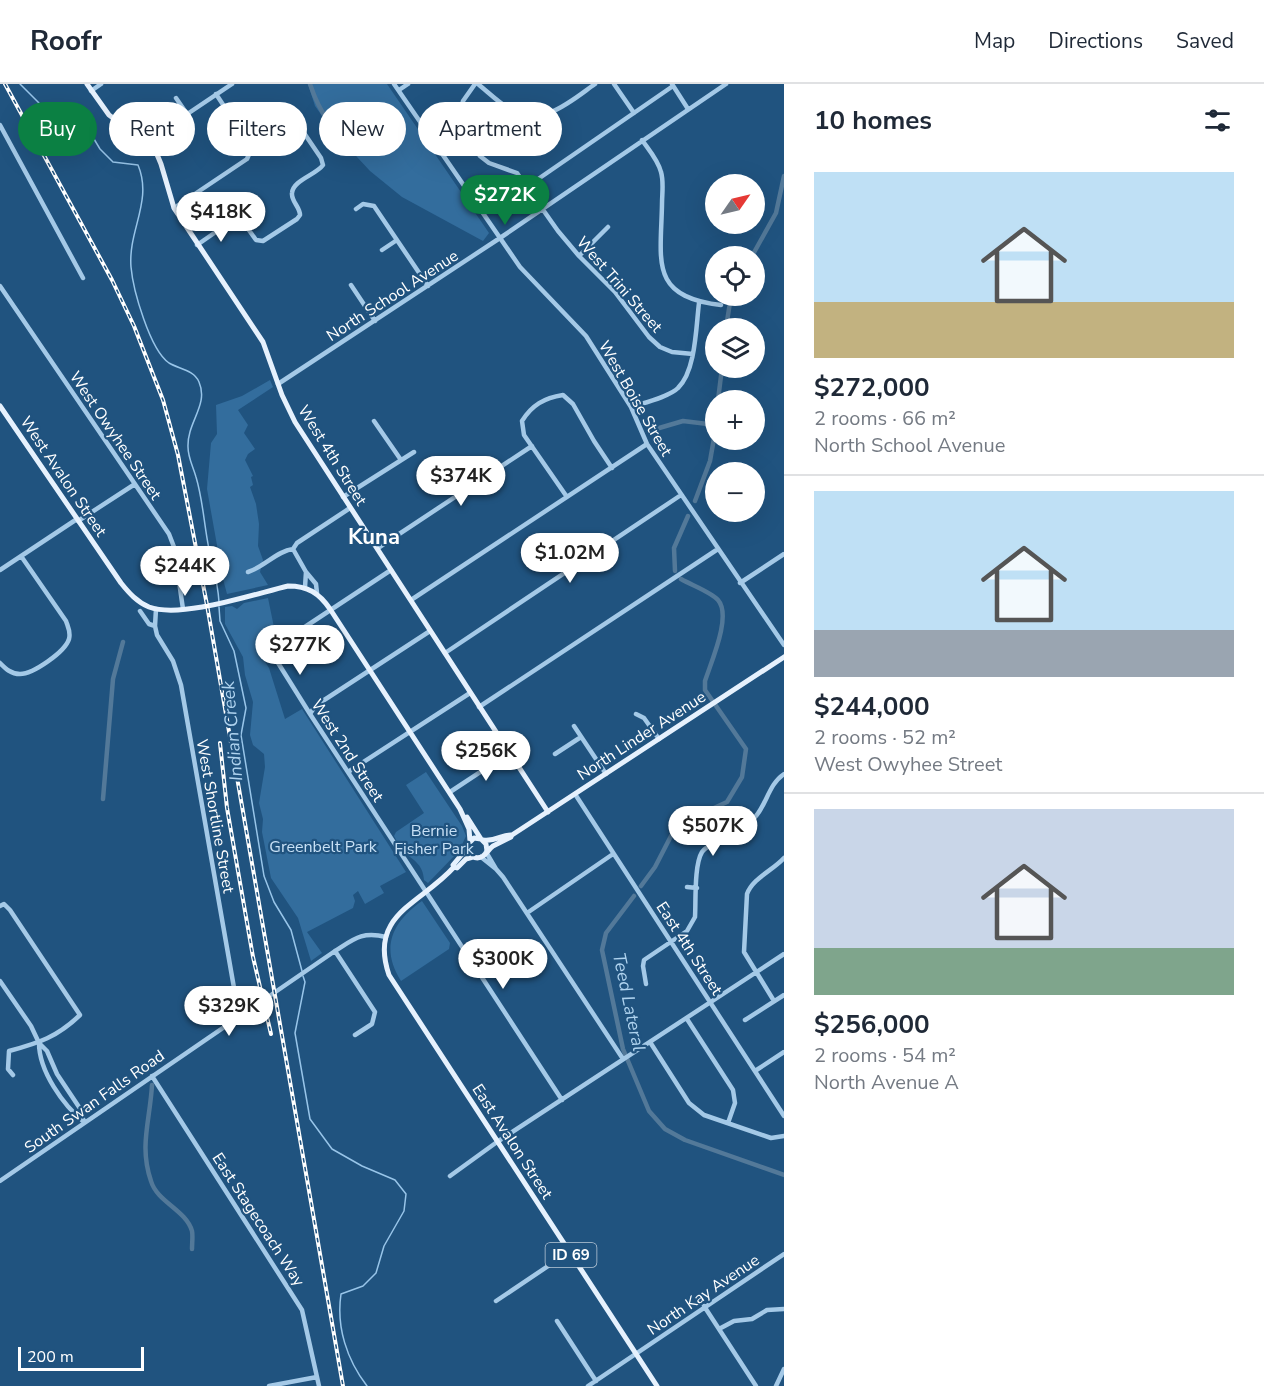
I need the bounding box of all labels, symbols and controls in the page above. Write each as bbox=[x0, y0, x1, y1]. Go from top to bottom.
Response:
text: Roofr bbox=[30, 22, 102, 60]
text: Map bbox=[974, 27, 1015, 55]
text: Directions bbox=[1048, 27, 1143, 55]
text: Saved bbox=[1176, 27, 1234, 55]
chip: Buy bbox=[18, 102, 97, 156]
chip: Rent bbox=[109, 102, 195, 156]
chip: Filters bbox=[207, 102, 307, 156]
chip: New bbox=[319, 102, 406, 156]
chip: Apartment bbox=[418, 102, 562, 156]
text: 10 homes bbox=[814, 103, 932, 138]
icon: filters bbox=[1201, 104, 1234, 137]
north arrow bbox=[705, 174, 765, 234]
map controls bbox=[705, 174, 765, 522]
pin: $272K bbox=[463, 175, 547, 226]
text: $272K bbox=[474, 181, 536, 208]
pin: $418K bbox=[179, 192, 263, 243]
text: $418K bbox=[190, 198, 252, 225]
icon: home bbox=[970, 211, 1078, 319]
street label: West Trini Street bbox=[571, 232, 667, 338]
street label: North School Avenue bbox=[322, 245, 463, 347]
button: locate bbox=[705, 246, 765, 306]
button: layers bbox=[705, 318, 765, 378]
street label: West Boise Street bbox=[593, 337, 677, 461]
street label: West Owyhee Street bbox=[64, 367, 167, 504]
text: $272,000 bbox=[814, 370, 930, 405]
button: + bbox=[705, 390, 765, 450]
street label: West 4th Street bbox=[292, 401, 372, 510]
text: 2 rooms · 66 m² bbox=[814, 405, 956, 432]
street label: West Avalon Street bbox=[15, 412, 112, 541]
text: North School Avenue bbox=[814, 432, 1005, 459]
pin: $374K bbox=[419, 456, 503, 507]
text: $374K bbox=[430, 462, 492, 489]
button: − bbox=[705, 462, 765, 522]
district label: Kuna bbox=[348, 522, 400, 552]
icon: home bbox=[970, 530, 1078, 638]
pin: $1.02M bbox=[521, 533, 619, 584]
text: $1.02M bbox=[535, 539, 605, 566]
pin: $244K bbox=[143, 546, 227, 597]
text: $244K bbox=[154, 552, 216, 579]
pin: $277K bbox=[258, 625, 342, 676]
text: $277K bbox=[269, 631, 331, 658]
water label: Indian Creek bbox=[216, 679, 248, 782]
street label: North Linder Avenue bbox=[573, 686, 710, 786]
text: $244,000 bbox=[814, 689, 930, 724]
street label: West 2nd Street bbox=[306, 695, 389, 806]
text: 2 rooms · 52 m² bbox=[814, 724, 956, 751]
pin: $256K bbox=[444, 731, 528, 782]
street label: West Shortline Street bbox=[191, 737, 239, 895]
text: $256K bbox=[455, 737, 517, 764]
text: West Owyhee Street bbox=[814, 751, 1002, 778]
pin: $507K bbox=[671, 806, 755, 857]
text: $507K bbox=[682, 812, 744, 839]
park label: Bernie Fisher Park bbox=[394, 820, 475, 860]
park label: Greenbelt Park bbox=[269, 836, 378, 858]
icon: home bbox=[970, 848, 1078, 956]
street label: East 4th Street bbox=[651, 898, 728, 1000]
pin: $300K bbox=[461, 939, 545, 990]
text: $300K bbox=[472, 945, 534, 972]
water label: Teed Lateral bbox=[607, 951, 651, 1053]
pin: $329K bbox=[187, 986, 271, 1037]
text: $329K bbox=[198, 992, 260, 1019]
text: $256,000 bbox=[814, 1007, 930, 1042]
text: 2 rooms · 54 m² bbox=[814, 1042, 956, 1069]
street label: South Swan Falls Road bbox=[20, 1045, 169, 1159]
text: North Avenue A bbox=[814, 1069, 959, 1096]
street label: East Avalon Street bbox=[467, 1080, 558, 1204]
street label: East Stagecoach Way bbox=[207, 1148, 310, 1291]
road number: ID 69 bbox=[546, 1243, 596, 1267]
street label: North Kay Avenue bbox=[643, 1249, 764, 1341]
scale bar bbox=[18, 1344, 144, 1372]
text: 200 m bbox=[27, 1346, 74, 1368]

